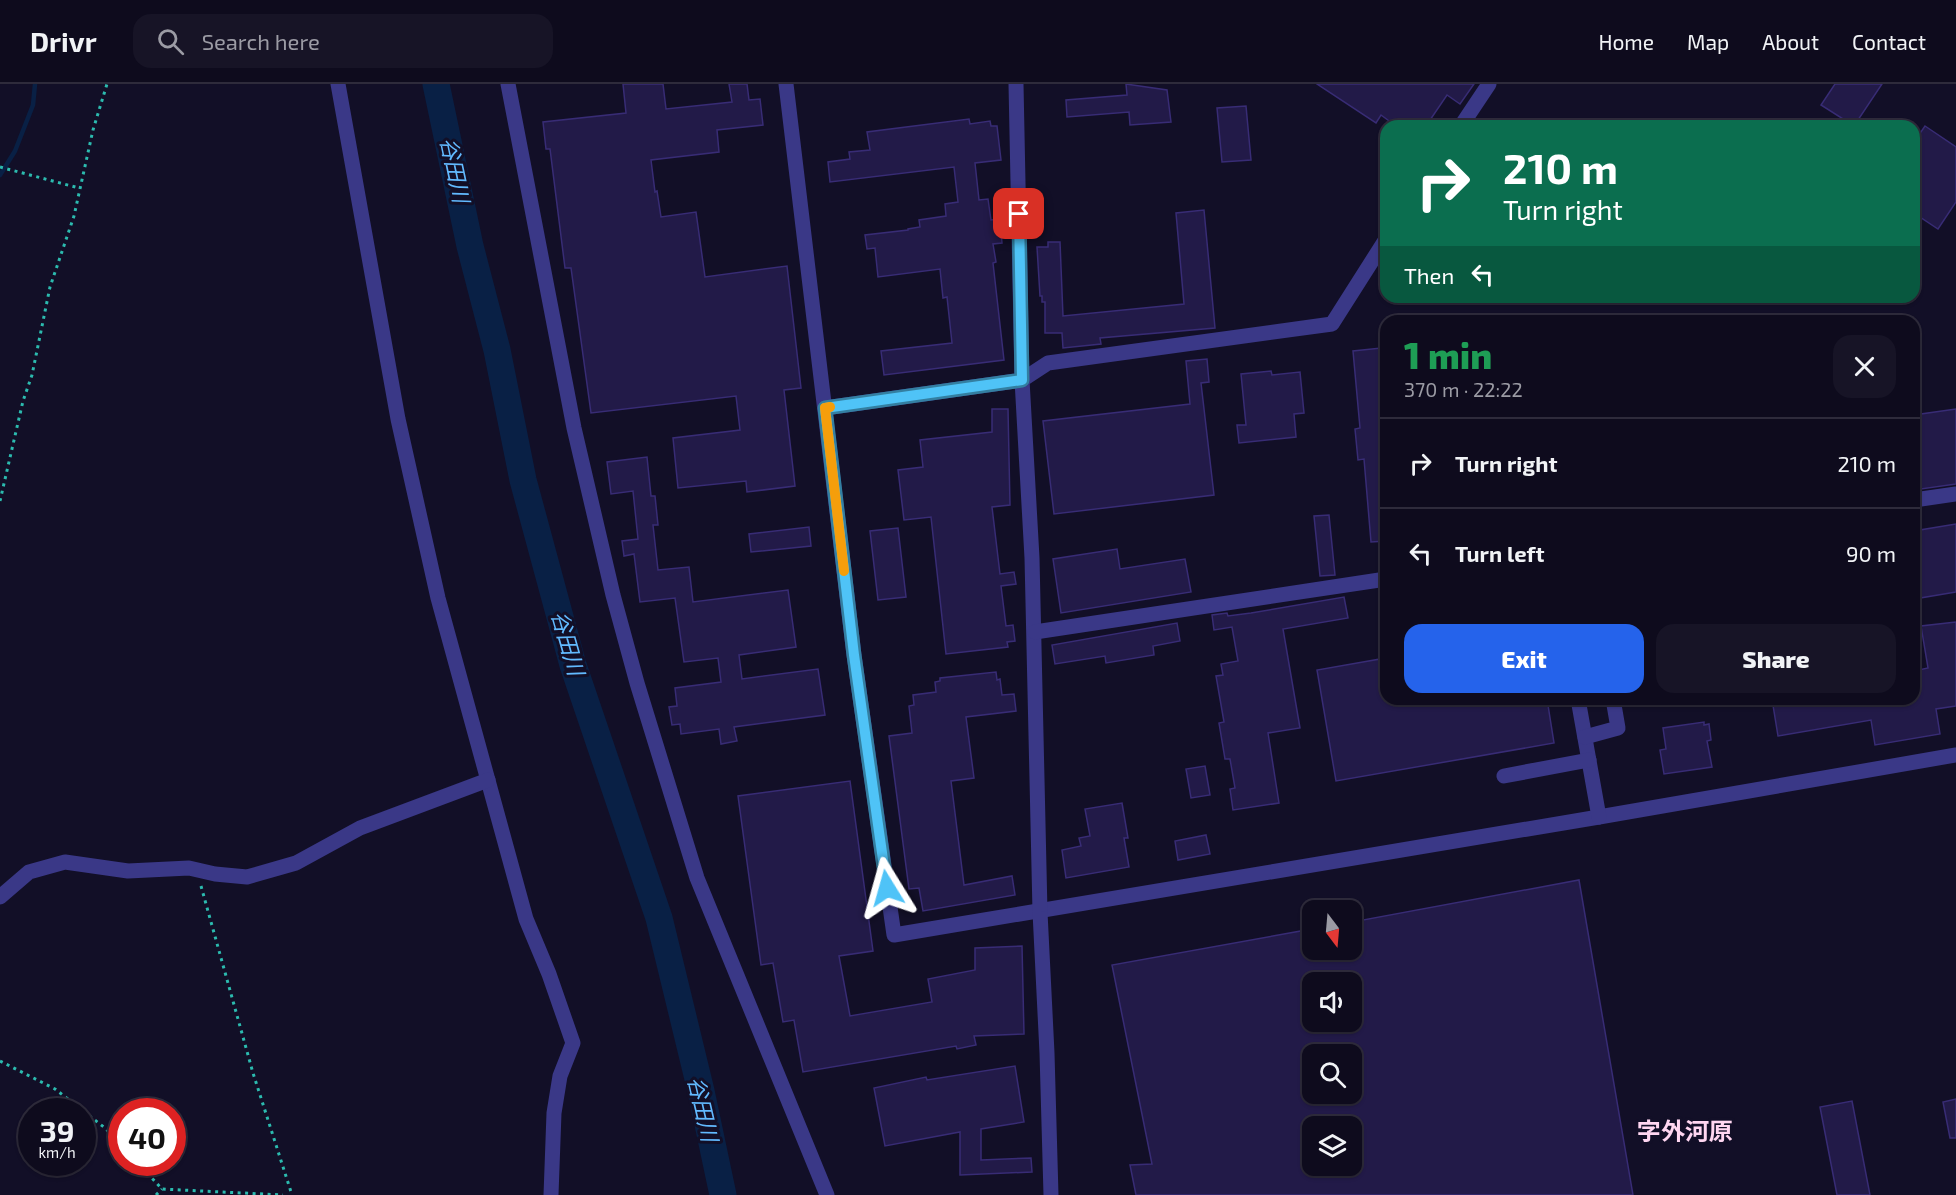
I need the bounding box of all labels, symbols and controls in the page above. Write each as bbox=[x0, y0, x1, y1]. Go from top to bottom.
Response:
search box bbox=[133, 14, 553, 68]
text: Drivr bbox=[30, 24, 97, 58]
icon: search bbox=[154, 25, 187, 58]
text: Search here bbox=[202, 28, 320, 54]
text: Home bbox=[1598, 29, 1654, 54]
text: Map bbox=[1687, 29, 1729, 54]
text: About bbox=[1762, 29, 1819, 54]
text: Contact bbox=[1852, 29, 1926, 54]
water label: 谷田川 bbox=[436, 135, 476, 207]
text: 210 m bbox=[1503, 142, 1618, 192]
icon: right bbox=[1404, 144, 1482, 222]
pin bbox=[993, 188, 1044, 239]
text: Turn right bbox=[1503, 193, 1623, 225]
icon: arrive bbox=[1002, 197, 1035, 230]
icon: left bbox=[1466, 258, 1499, 291]
text: Then bbox=[1404, 262, 1454, 288]
text: 1 min bbox=[1404, 333, 1492, 376]
button: close bbox=[1833, 335, 1896, 398]
text: 370 m · 22:22 bbox=[1404, 377, 1523, 401]
icon: right bbox=[1404, 447, 1437, 480]
text: Turn right bbox=[1455, 450, 1557, 476]
text: 210 m bbox=[1837, 450, 1896, 476]
icon: left bbox=[1404, 537, 1437, 570]
text: Turn left bbox=[1455, 540, 1544, 566]
text: 90 m bbox=[1846, 540, 1896, 566]
water label: 谷田川 bbox=[547, 607, 591, 680]
button: Exit bbox=[1404, 624, 1644, 693]
button: Share bbox=[1656, 624, 1896, 693]
position arrow bbox=[855, 856, 919, 920]
north arrow bbox=[1302, 900, 1362, 960]
map controls bbox=[1302, 900, 1362, 1176]
button: sound bbox=[1302, 972, 1362, 1032]
button: search bbox=[1302, 1044, 1362, 1104]
water label: 谷田川 bbox=[684, 1074, 725, 1146]
speed limit sign: 40 bbox=[108, 1098, 186, 1176]
text: 39 bbox=[40, 1112, 74, 1148]
button: layers bbox=[1302, 1116, 1362, 1176]
district label: 字外河原 bbox=[1637, 1116, 1733, 1145]
text: km/h bbox=[38, 1143, 76, 1161]

